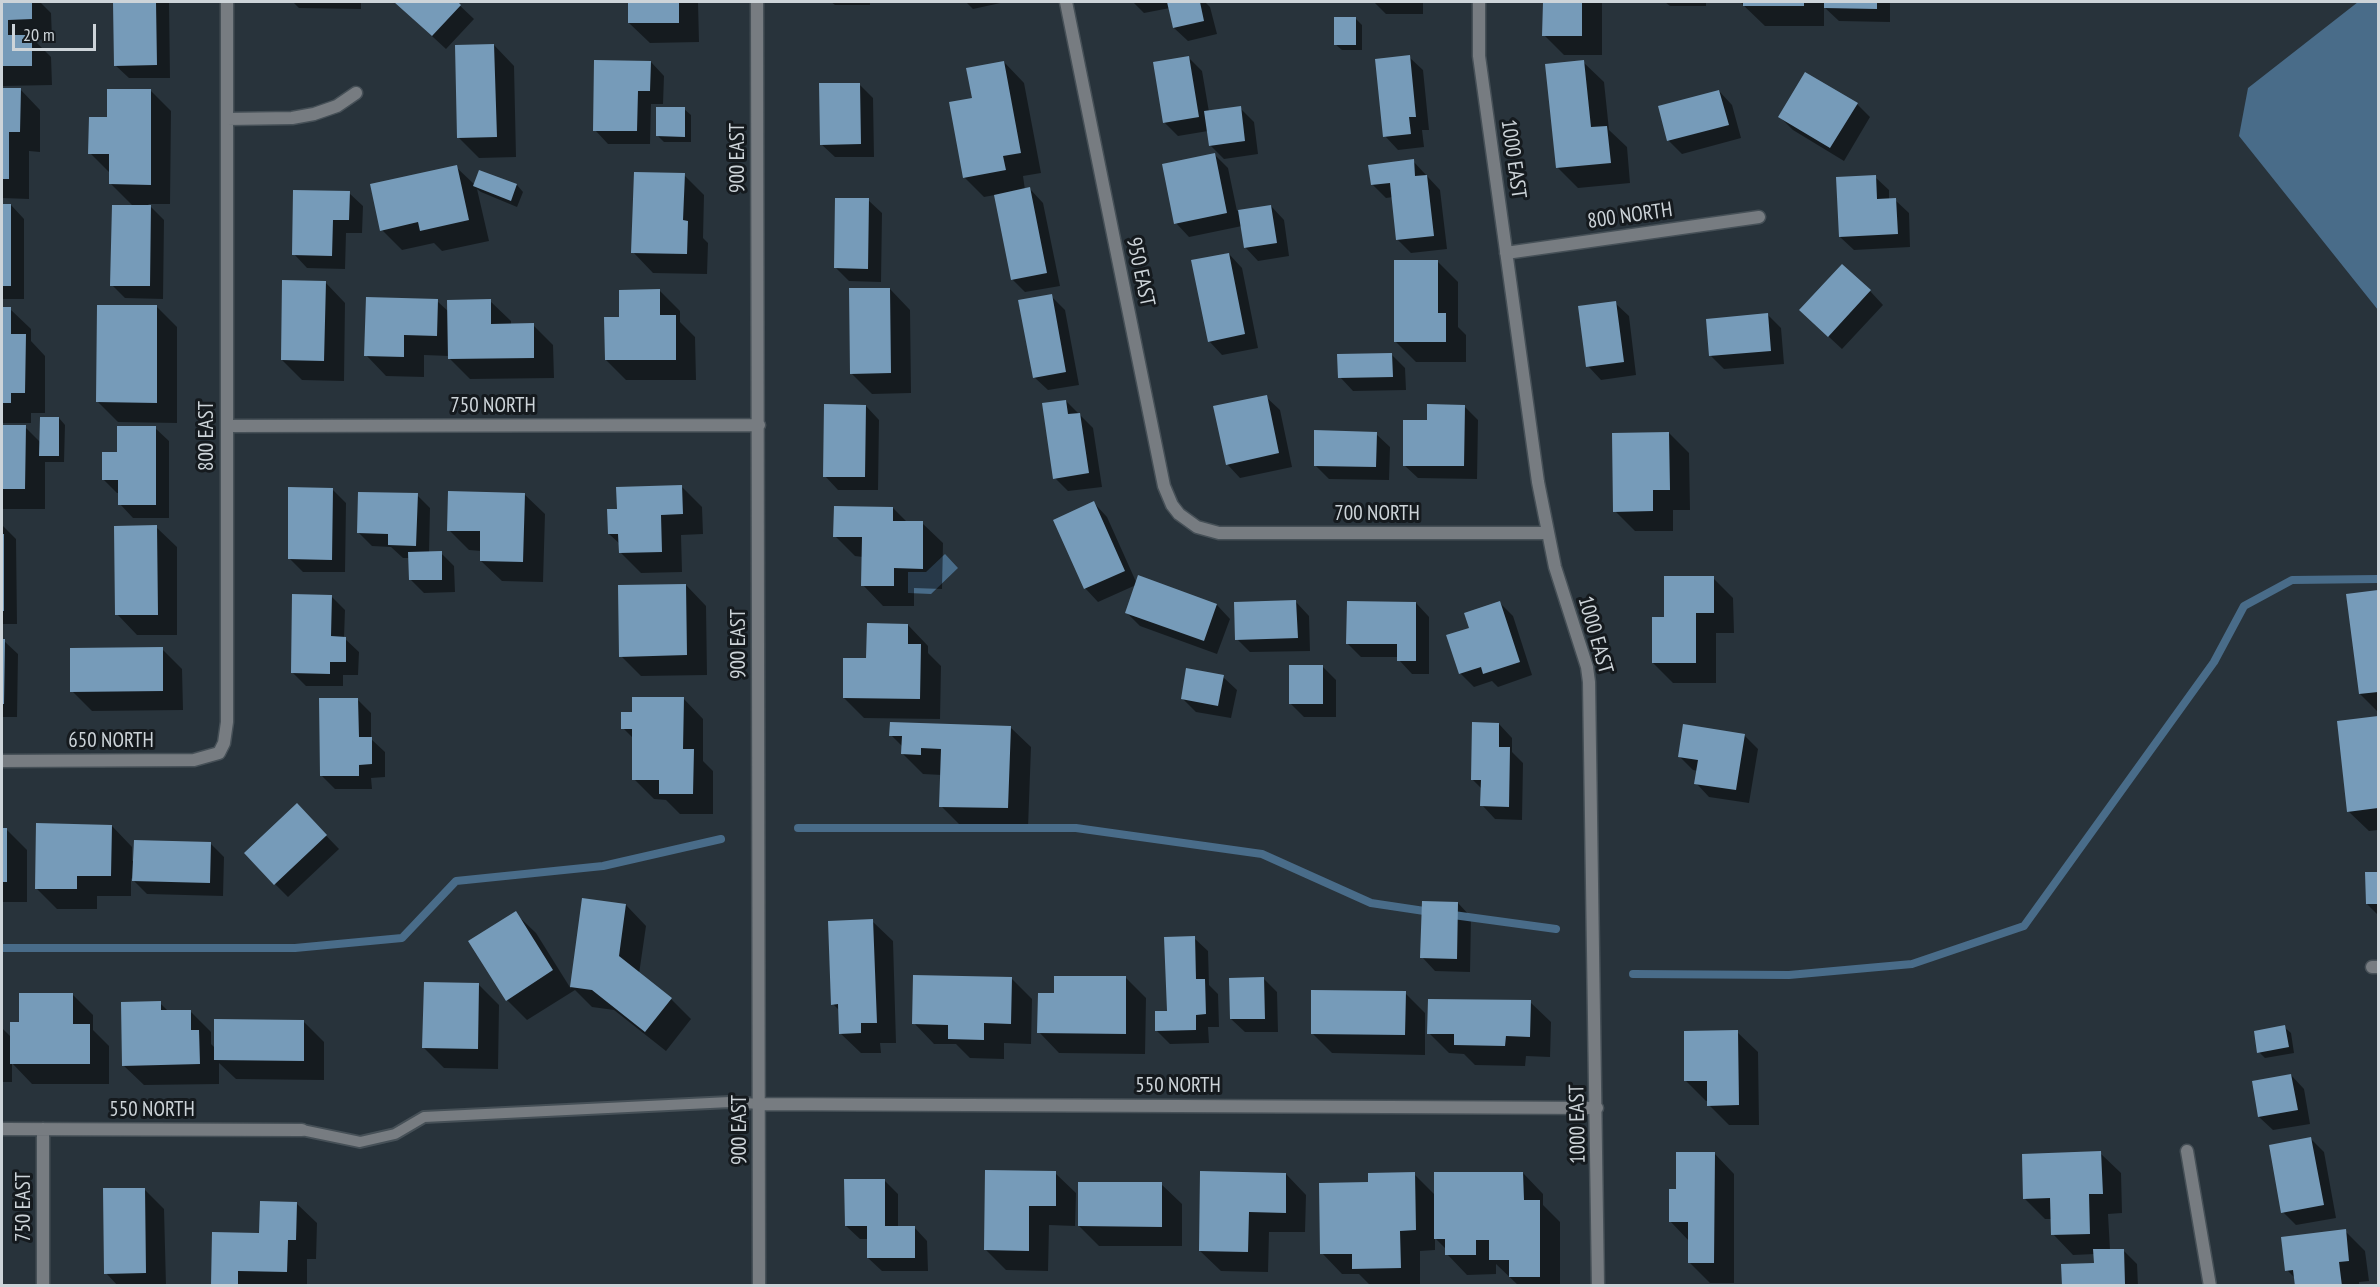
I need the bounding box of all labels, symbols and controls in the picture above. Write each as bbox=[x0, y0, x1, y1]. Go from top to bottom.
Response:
scale bar bbox=[15, 12, 99, 50]
text: 20 m bbox=[23, 23, 55, 46]
street label: 1000 EAST bbox=[1495, 118, 1531, 200]
street label: 900 EAST bbox=[725, 123, 751, 193]
street label: 800 NORTH bbox=[1586, 198, 1674, 234]
street label: 950 EAST bbox=[1120, 235, 1160, 309]
street label: 750 NORTH bbox=[450, 393, 536, 419]
street label: 800 EAST bbox=[194, 401, 220, 471]
street label: 700 NORTH bbox=[1334, 501, 1420, 527]
street label: 1000 EAST bbox=[1572, 593, 1618, 677]
street label: 900 EAST bbox=[726, 609, 752, 679]
street label: 650 NORTH bbox=[68, 728, 154, 754]
street label: 550 NORTH bbox=[1135, 1073, 1221, 1099]
street label: 1000 EAST bbox=[1565, 1084, 1591, 1164]
street label: 900 EAST bbox=[727, 1095, 753, 1165]
street label: 550 NORTH bbox=[109, 1097, 195, 1123]
street label: 750 EAST bbox=[11, 1172, 37, 1242]

